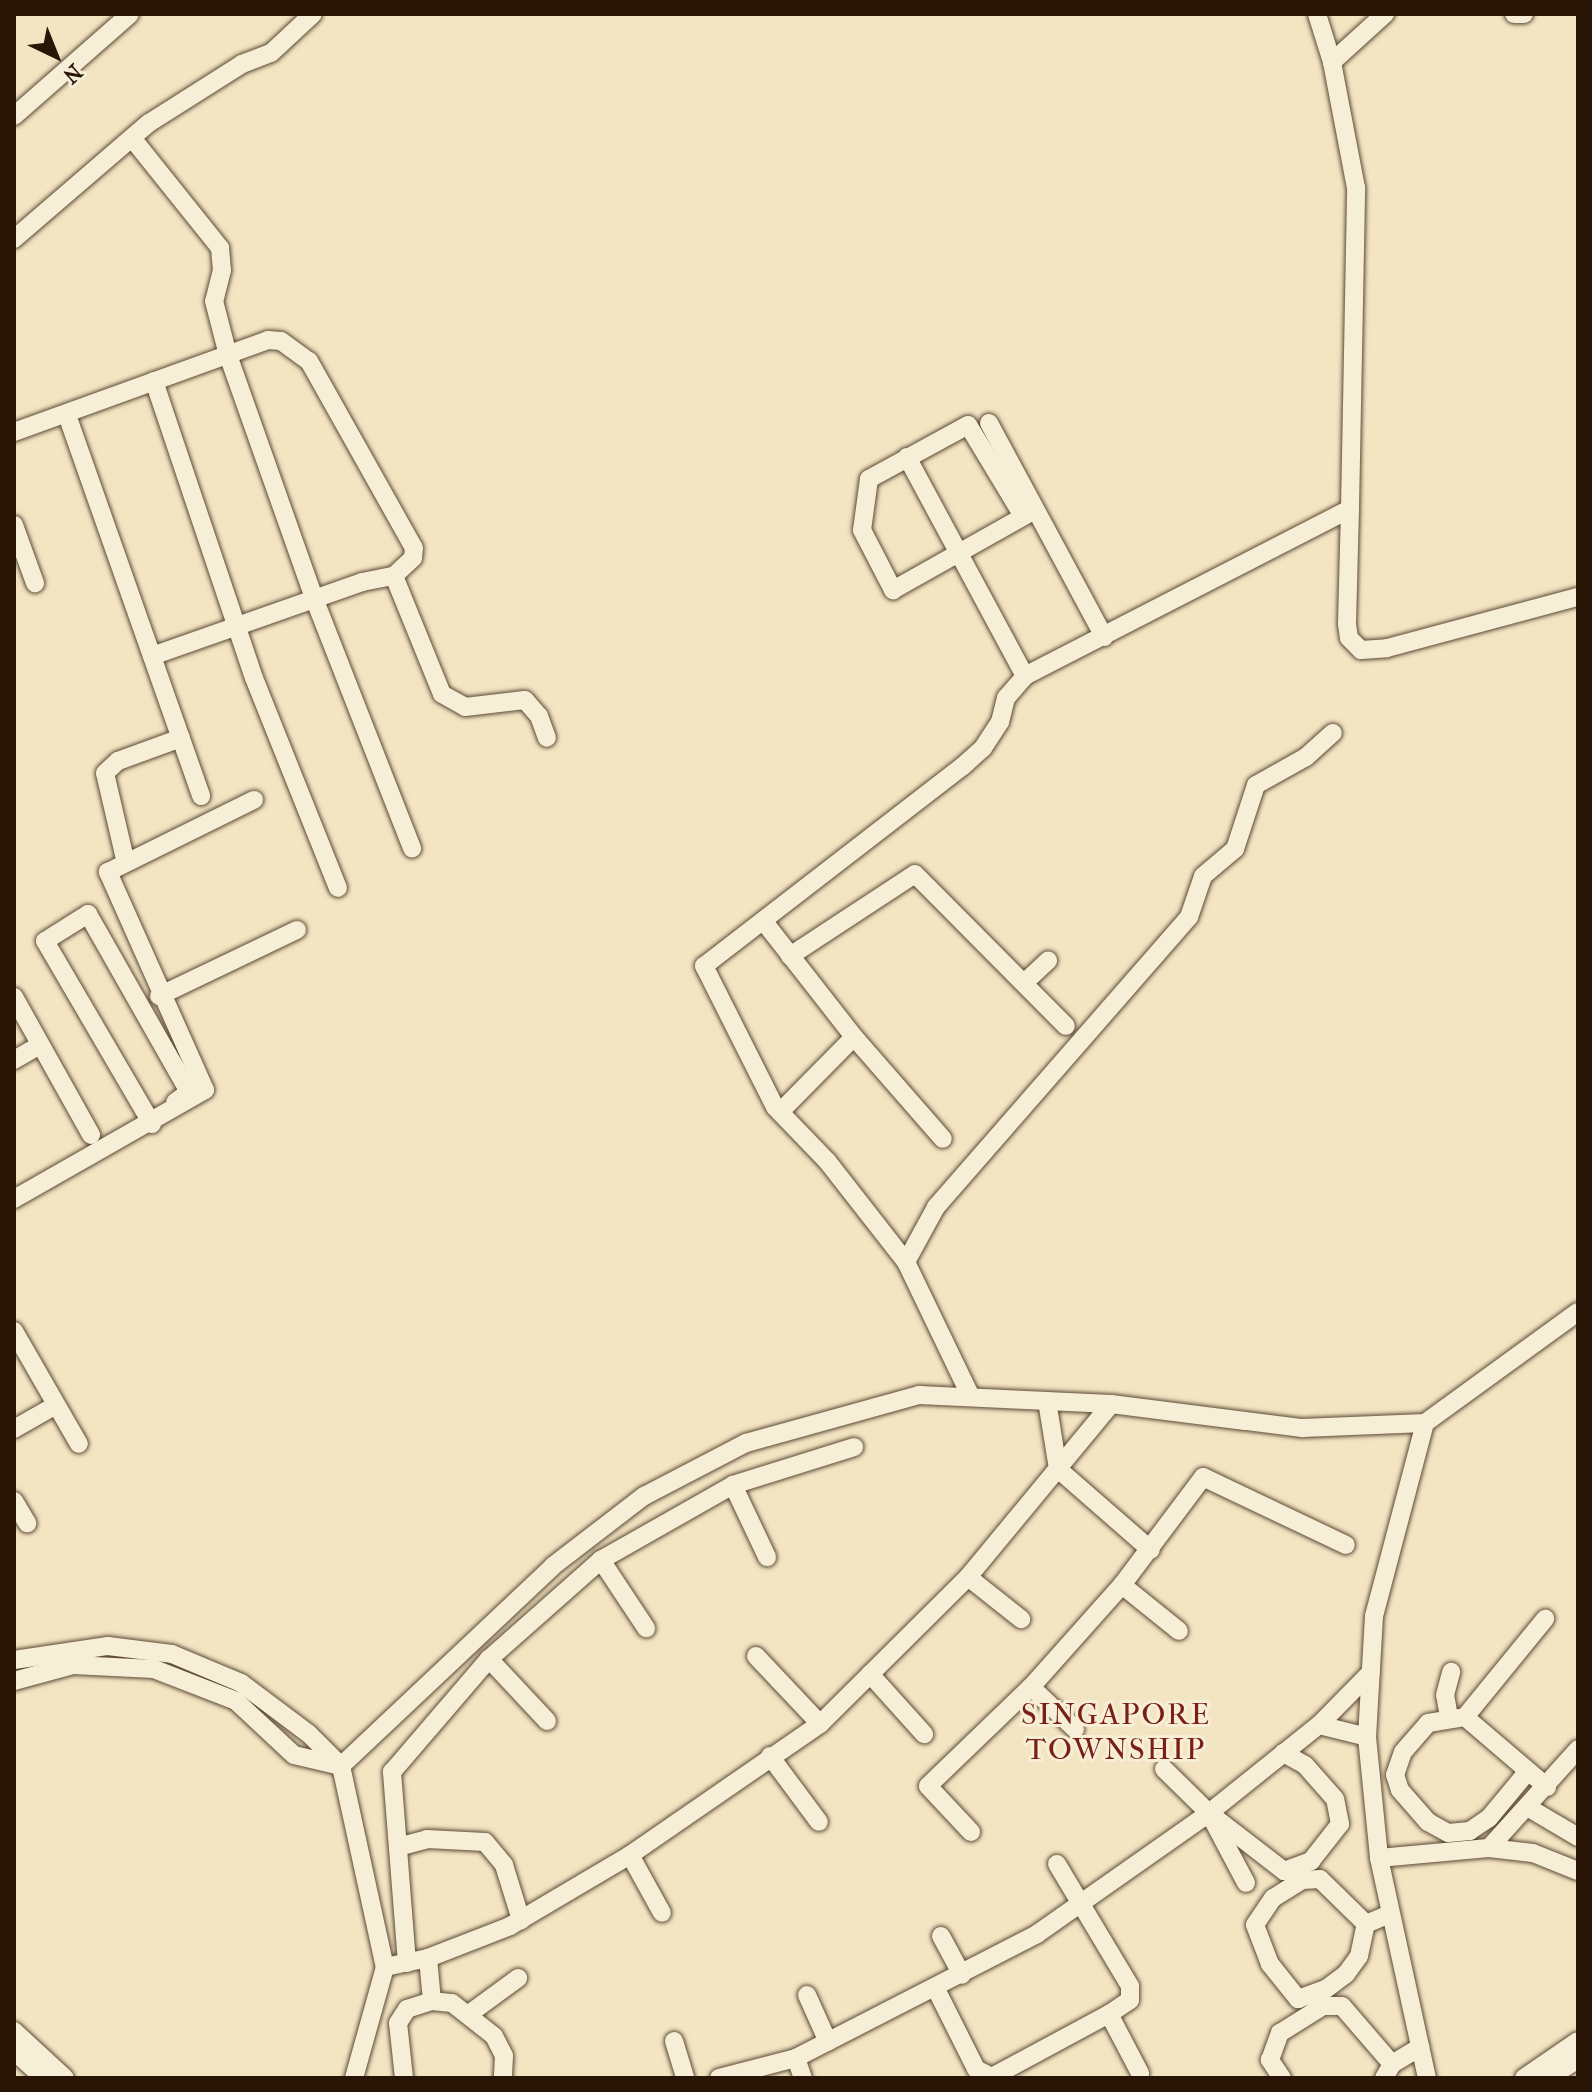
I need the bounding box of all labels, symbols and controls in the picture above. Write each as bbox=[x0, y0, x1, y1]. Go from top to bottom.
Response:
north arrow bbox=[16, 16, 96, 96]
text: N bbox=[57, 58, 87, 89]
district label: SINGAPORE TOWNSHIP bbox=[1021, 1697, 1211, 1768]

